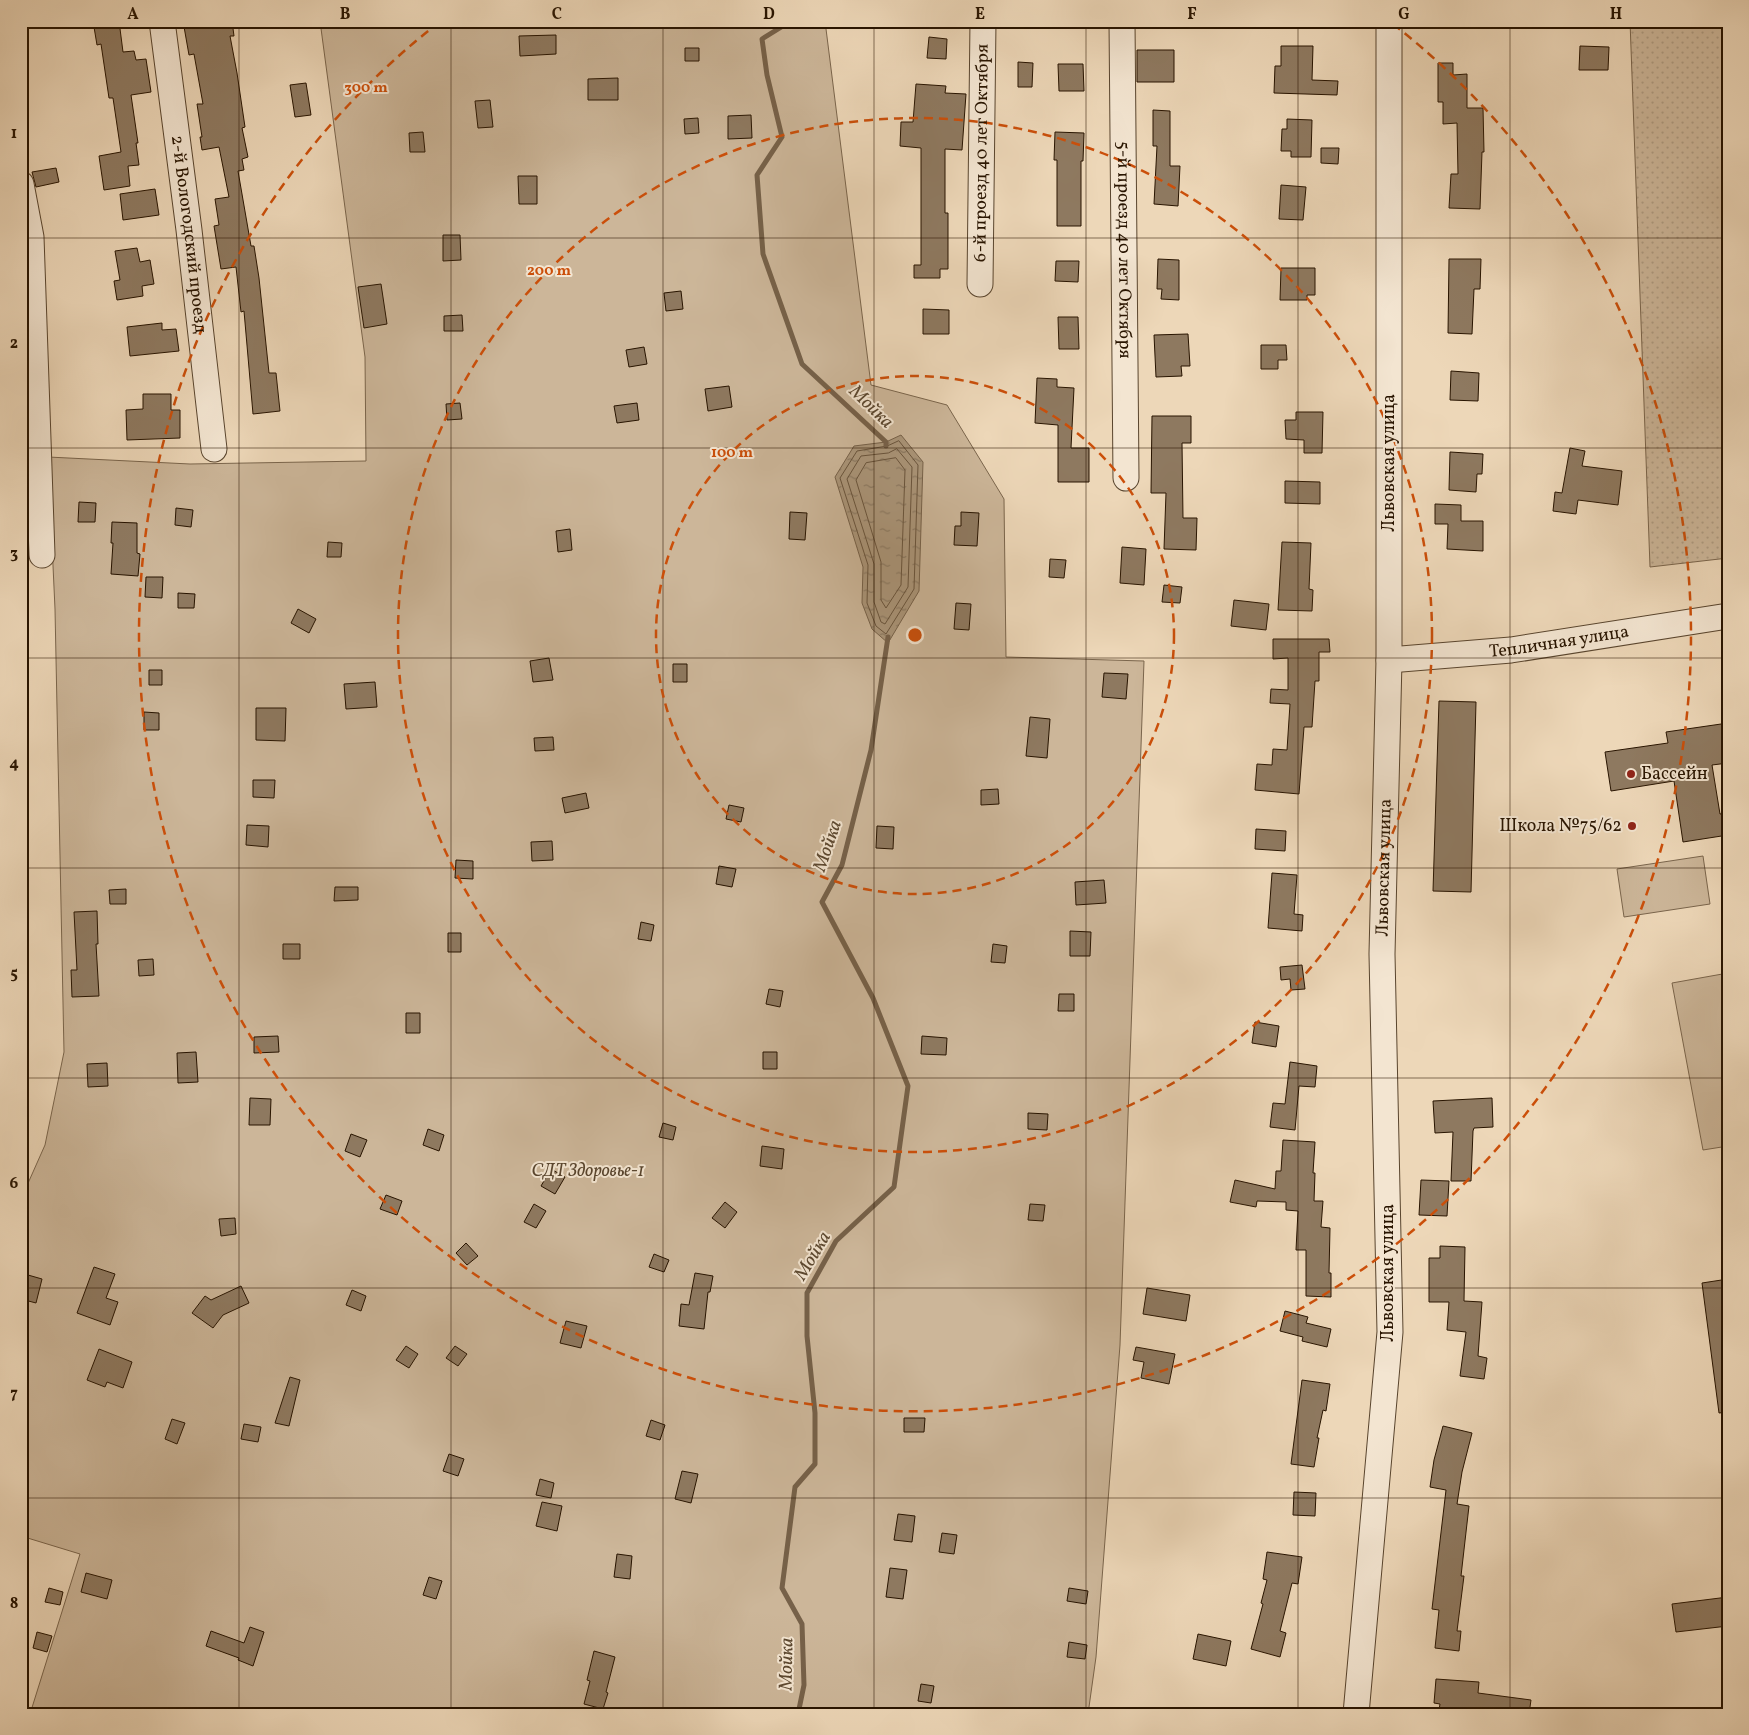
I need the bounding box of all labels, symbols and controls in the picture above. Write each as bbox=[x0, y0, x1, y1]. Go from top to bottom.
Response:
text: A bbox=[127, 4, 139, 26]
text: B bbox=[340, 4, 351, 26]
text: C bbox=[552, 4, 562, 26]
text: D bbox=[763, 4, 775, 26]
text: E bbox=[975, 4, 985, 26]
text: F bbox=[1187, 4, 1197, 26]
text: G bbox=[1398, 4, 1410, 26]
text: H bbox=[1610, 4, 1622, 26]
street label: 6-й проезд 40 лет Октября bbox=[968, 44, 995, 262]
text: 300 m bbox=[344, 78, 388, 99]
text: 1 bbox=[11, 123, 17, 145]
street label: 2-й Вологодский проезд bbox=[164, 134, 213, 335]
street label: 5-й проезд 40 лет Октября bbox=[1111, 141, 1137, 359]
text: 200 m bbox=[527, 261, 571, 282]
text: 2 bbox=[10, 333, 18, 355]
water label: Мойка bbox=[842, 379, 899, 435]
street label: Львовская улица bbox=[1377, 394, 1402, 532]
text: 100 m bbox=[711, 443, 754, 464]
text: 3 bbox=[10, 543, 18, 565]
street label: Тепличная улица bbox=[1488, 619, 1631, 664]
centre of rings bbox=[906, 626, 924, 644]
text: 4 bbox=[9, 753, 19, 775]
place label: Бассейн bbox=[1641, 762, 1708, 787]
marker: Бассейн bbox=[1625, 768, 1637, 780]
street label: Львовская улица bbox=[1370, 798, 1398, 937]
place label: Школа №75/62 bbox=[1499, 814, 1622, 839]
water label: Мойка bbox=[807, 817, 849, 876]
marker: Школа №75/62 bbox=[1626, 820, 1638, 832]
text: 5 bbox=[10, 963, 18, 985]
park label: СДТ Здоровье-1 bbox=[532, 1159, 645, 1184]
text: 6 bbox=[10, 1173, 19, 1195]
street label: Львовская улица bbox=[1376, 1204, 1401, 1342]
water label: Мойка bbox=[788, 1227, 838, 1286]
text: 7 bbox=[10, 1383, 18, 1405]
text: 8 bbox=[10, 1593, 18, 1615]
water label: Мойка bbox=[774, 1637, 800, 1692]

